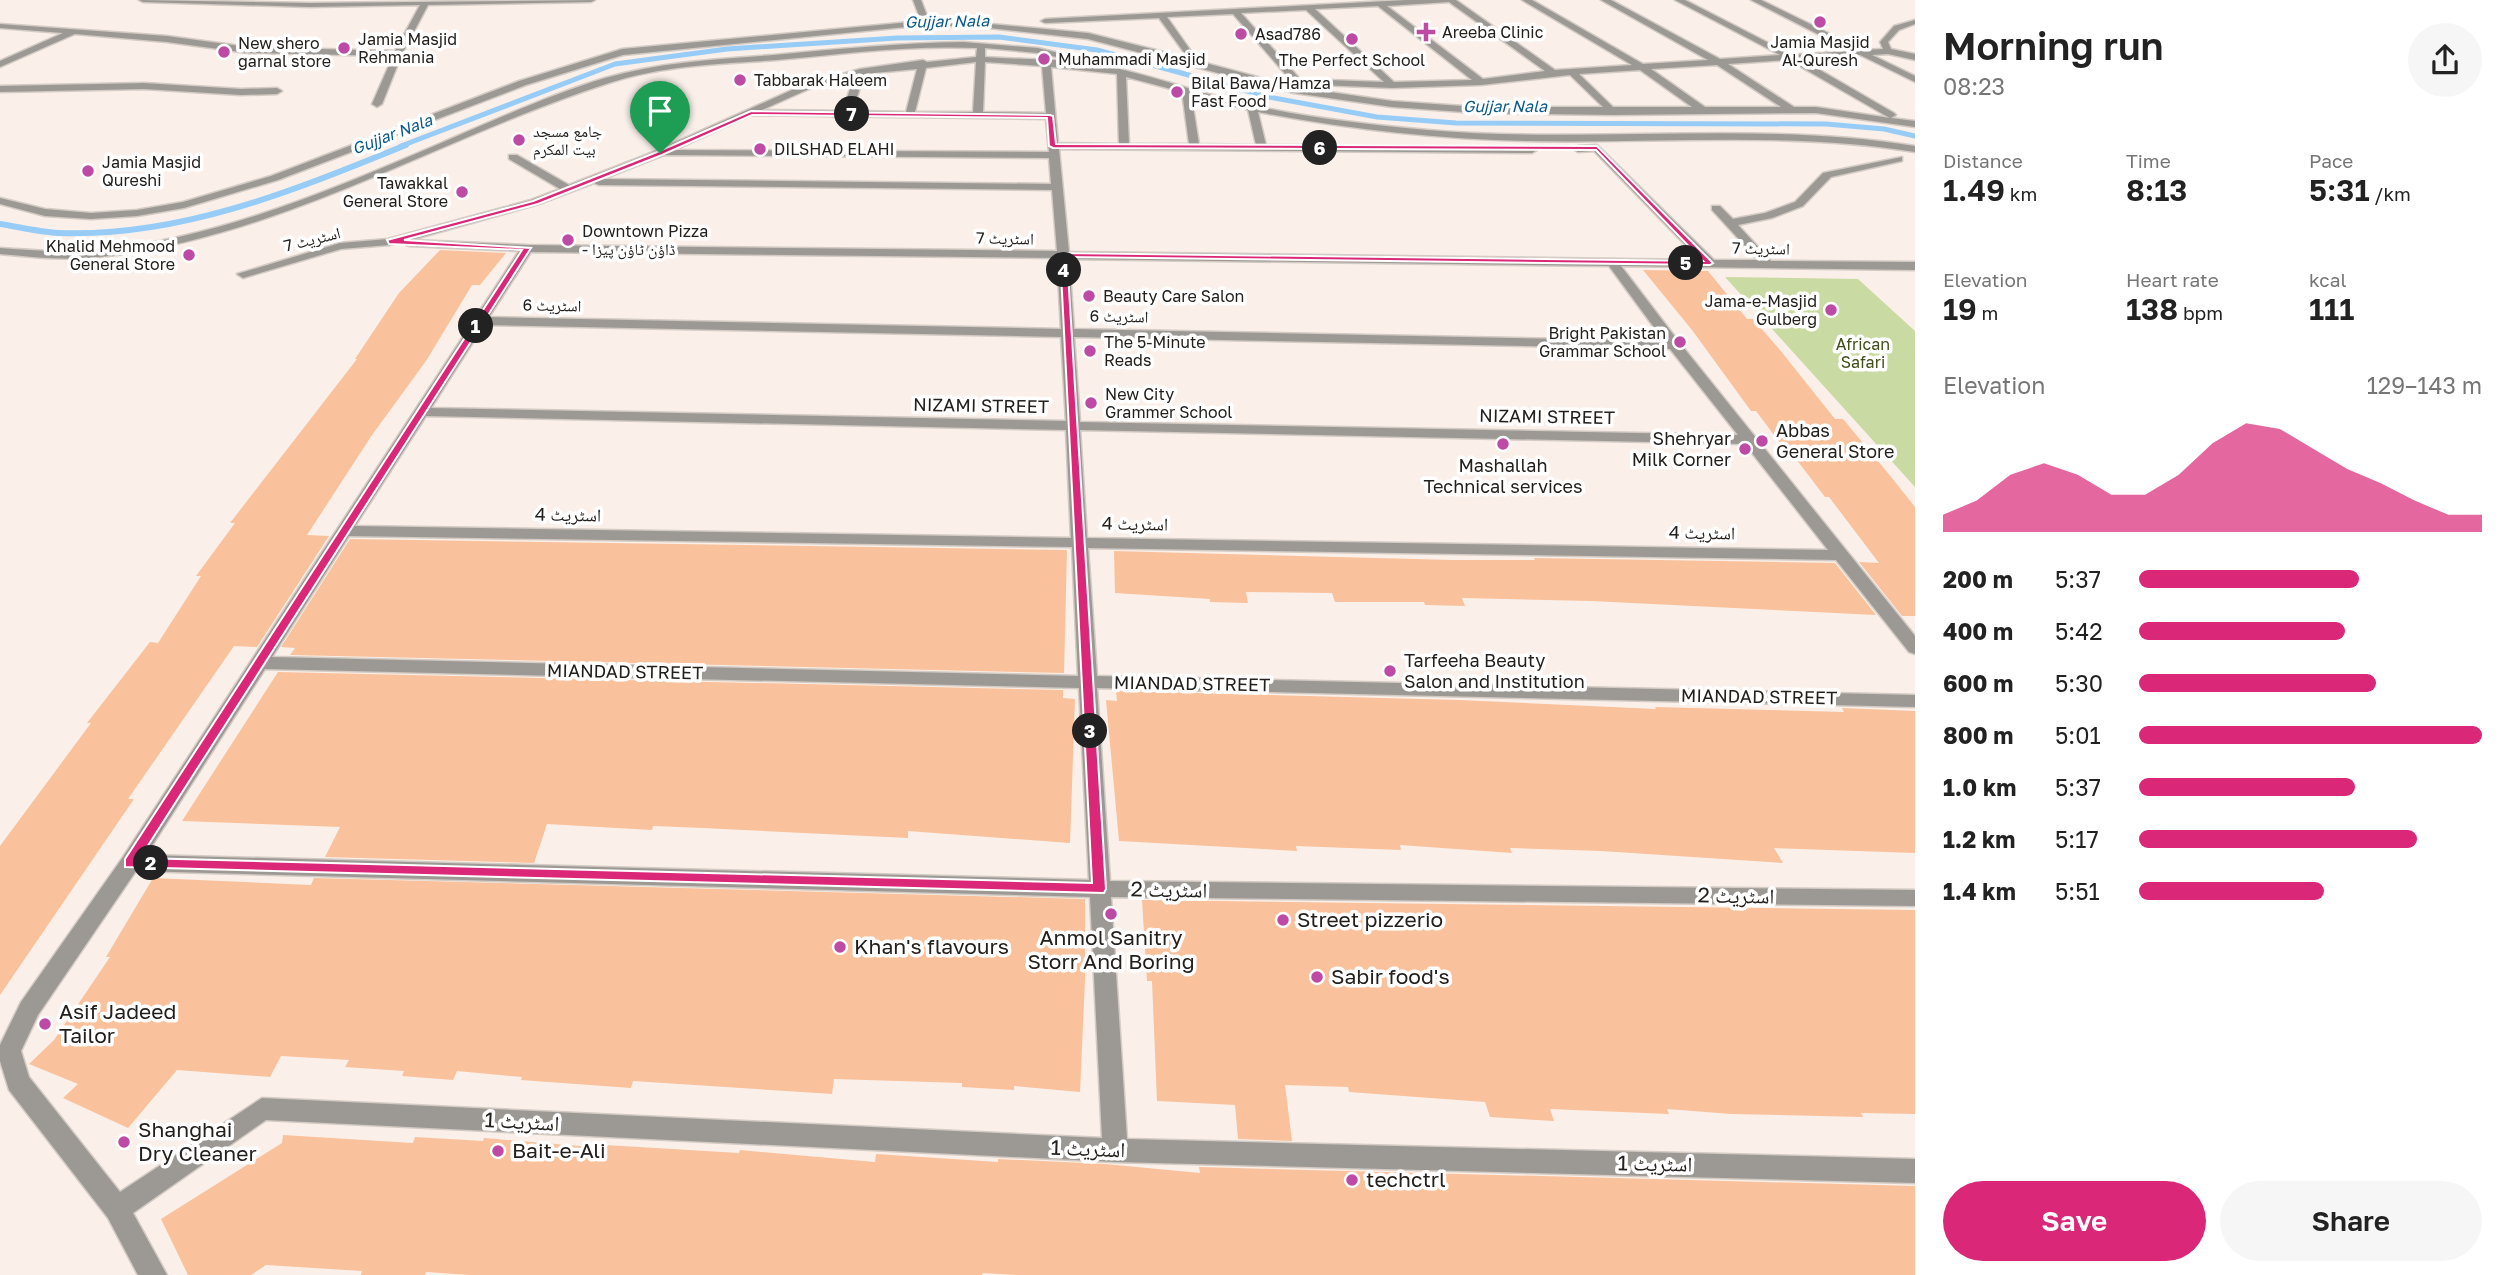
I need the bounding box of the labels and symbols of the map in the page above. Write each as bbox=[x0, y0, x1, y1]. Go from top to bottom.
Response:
water label: Gujjar Nala bbox=[905, 10, 990, 32]
marker: Jamia Masjid Al-Quresh bbox=[1812, 14, 1828, 30]
marker: Areeba Clinic bbox=[1416, 22, 1436, 42]
place label: Areeba Clinic bbox=[1442, 22, 1544, 42]
place label: Asad786 bbox=[1255, 24, 1321, 44]
marker: Asad786 bbox=[1233, 26, 1249, 42]
place label: Jamia Masjid Rehmania bbox=[358, 29, 457, 67]
marker: The Perfect School bbox=[1344, 31, 1360, 47]
place label: Jamia Masjid Al-Quresh bbox=[1770, 32, 1870, 70]
place label: New shero garnal store bbox=[238, 33, 331, 71]
marker: Jamia Masjid Rehmania bbox=[336, 40, 352, 56]
marker: New shero garnal store bbox=[216, 44, 232, 60]
place label: Muhammadi Masjid bbox=[1058, 49, 1206, 69]
place label: The Perfect School bbox=[1279, 50, 1425, 70]
marker: Muhammadi Masjid bbox=[1036, 51, 1052, 67]
place label: Tabbarak Haleem bbox=[754, 70, 887, 90]
marker: Tabbarak Haleem bbox=[732, 72, 748, 88]
place label: Bilal Bawa/Hamza Fast Food bbox=[1191, 73, 1331, 111]
pin bbox=[630, 81, 690, 153]
marker: Bilal Bawa/Hamza Fast Food bbox=[1169, 84, 1185, 100]
pin: 7 bbox=[834, 96, 870, 132]
water label: Gujjar Nala bbox=[1463, 96, 1548, 116]
water label: Gujjar Nala bbox=[349, 109, 436, 158]
place label: جامع مسجد بیت المکرم bbox=[533, 121, 602, 160]
pin: 6 bbox=[1302, 130, 1338, 166]
marker: جامع مسجد بیت المکرم bbox=[511, 132, 527, 148]
place label: DILSHAD ELAHI bbox=[774, 139, 895, 159]
marker: DILSHAD ELAHI bbox=[752, 141, 768, 157]
place label: Jamia Masjid Qureshi bbox=[102, 152, 201, 190]
marker: Jamia Masjid Qureshi bbox=[80, 163, 96, 179]
place label: Tawakkal General Store bbox=[343, 173, 448, 211]
marker: Tawakkal General Store bbox=[454, 184, 470, 200]
place label: Downtown Pizza - ڈاؤن ٹاؤن پیزا bbox=[582, 221, 708, 260]
street label: اسٹریٹ 7 bbox=[282, 222, 342, 256]
street label: اسٹریٹ 7 bbox=[976, 227, 1034, 249]
marker: Downtown Pizza - ڈاؤن ٹاؤن پیزا bbox=[560, 232, 576, 248]
place label: Khalid Mehmood General Store bbox=[46, 236, 175, 274]
street label: اسٹریٹ 7 bbox=[1732, 237, 1790, 259]
pin: 5 bbox=[1668, 246, 1704, 280]
marker: Khalid Mehmood General Store bbox=[181, 247, 197, 263]
pin: 4 bbox=[1046, 252, 1082, 288]
place label: Beauty Care Salon bbox=[1103, 286, 1244, 306]
marker: Beauty Care Salon bbox=[1081, 288, 1097, 304]
place label: Jama-e-Masjid Gulberg bbox=[1705, 291, 1817, 329]
street label: اسٹریٹ 6 bbox=[522, 294, 582, 316]
marker: Jama-e-Masjid Gulberg bbox=[1823, 302, 1839, 318]
street label: اسٹریٹ 6 bbox=[1089, 305, 1149, 327]
pin: 1 bbox=[458, 308, 494, 344]
place label: Bright Pakistan Grammar School bbox=[1539, 323, 1666, 361]
place label: The 5-Minute Reads bbox=[1104, 332, 1206, 370]
marker: Bright Pakistan Grammar School bbox=[1672, 334, 1688, 350]
park label: African Safari bbox=[1836, 334, 1890, 372]
marker: The 5-Minute Reads bbox=[1082, 343, 1098, 359]
place label: New City Grammer School bbox=[1105, 384, 1232, 422]
street label: NIZAMI STREET bbox=[913, 393, 1049, 417]
marker: New City Grammer School bbox=[1083, 395, 1099, 411]
street label: NIZAMI STREET bbox=[1479, 404, 1615, 428]
place label: Abbas General Store bbox=[1776, 419, 1894, 462]
place label: Shehryar Milk Corner bbox=[1632, 427, 1731, 470]
marker: Abbas General Store bbox=[1754, 433, 1770, 449]
marker: Mashallah Technical services bbox=[1495, 436, 1511, 452]
marker: Shehryar Milk Corner bbox=[1737, 441, 1753, 457]
place label: Mashallah Technical services bbox=[1423, 454, 1583, 497]
street label: اسٹریٹ 4 bbox=[535, 502, 601, 526]
street label: اسٹریٹ 4 bbox=[1102, 511, 1168, 535]
street label: اسٹریٹ 4 bbox=[1669, 520, 1735, 544]
place label: Tarfeeha Beauty Salon and Institution bbox=[1404, 649, 1585, 692]
street label: MIANDAD STREET bbox=[547, 659, 703, 683]
marker: Tarfeeha Beauty Salon and Institution bbox=[1382, 663, 1398, 679]
street label: MIANDAD STREET bbox=[1114, 671, 1270, 695]
street label: MIANDAD STREET bbox=[1681, 684, 1837, 708]
pin: 3 bbox=[1072, 714, 1108, 748]
pin: 2 bbox=[134, 846, 168, 880]
street label: اسٹریٹ 2 bbox=[1130, 875, 1208, 903]
street label: اسٹریٹ 2 bbox=[1697, 881, 1775, 909]
marker: Anmol Sanitry Storr And Boring bbox=[1103, 906, 1119, 922]
place label: Street pizzerio bbox=[1297, 906, 1443, 932]
marker: Street pizzerio bbox=[1275, 912, 1291, 928]
place label: Anmol Sanitry Storr And Boring bbox=[1027, 924, 1195, 974]
place label: Khan's flavours bbox=[854, 933, 1009, 959]
marker: Khan's flavours bbox=[832, 939, 848, 955]
place label: Sabir food's bbox=[1331, 963, 1450, 989]
marker: Sabir food's bbox=[1309, 969, 1325, 985]
place label: Asif Jadeed Tailor bbox=[59, 998, 176, 1048]
marker: Asif Jadeed Tailor bbox=[37, 1016, 53, 1032]
street label: اسٹریٹ 1 bbox=[484, 1106, 560, 1136]
place label: Shanghai Dry Cleaner bbox=[138, 1116, 257, 1166]
marker: Shanghai Dry Cleaner bbox=[116, 1134, 132, 1150]
street label: اسٹریٹ 1 bbox=[1050, 1134, 1126, 1162]
place label: Bait-e-Ali bbox=[512, 1137, 606, 1163]
marker: Bait-e-Ali bbox=[490, 1143, 506, 1159]
street label: اسٹریٹ 1 bbox=[1617, 1149, 1693, 1177]
place label: techctrl bbox=[1366, 1166, 1446, 1192]
marker: techctrl bbox=[1344, 1172, 1360, 1188]

